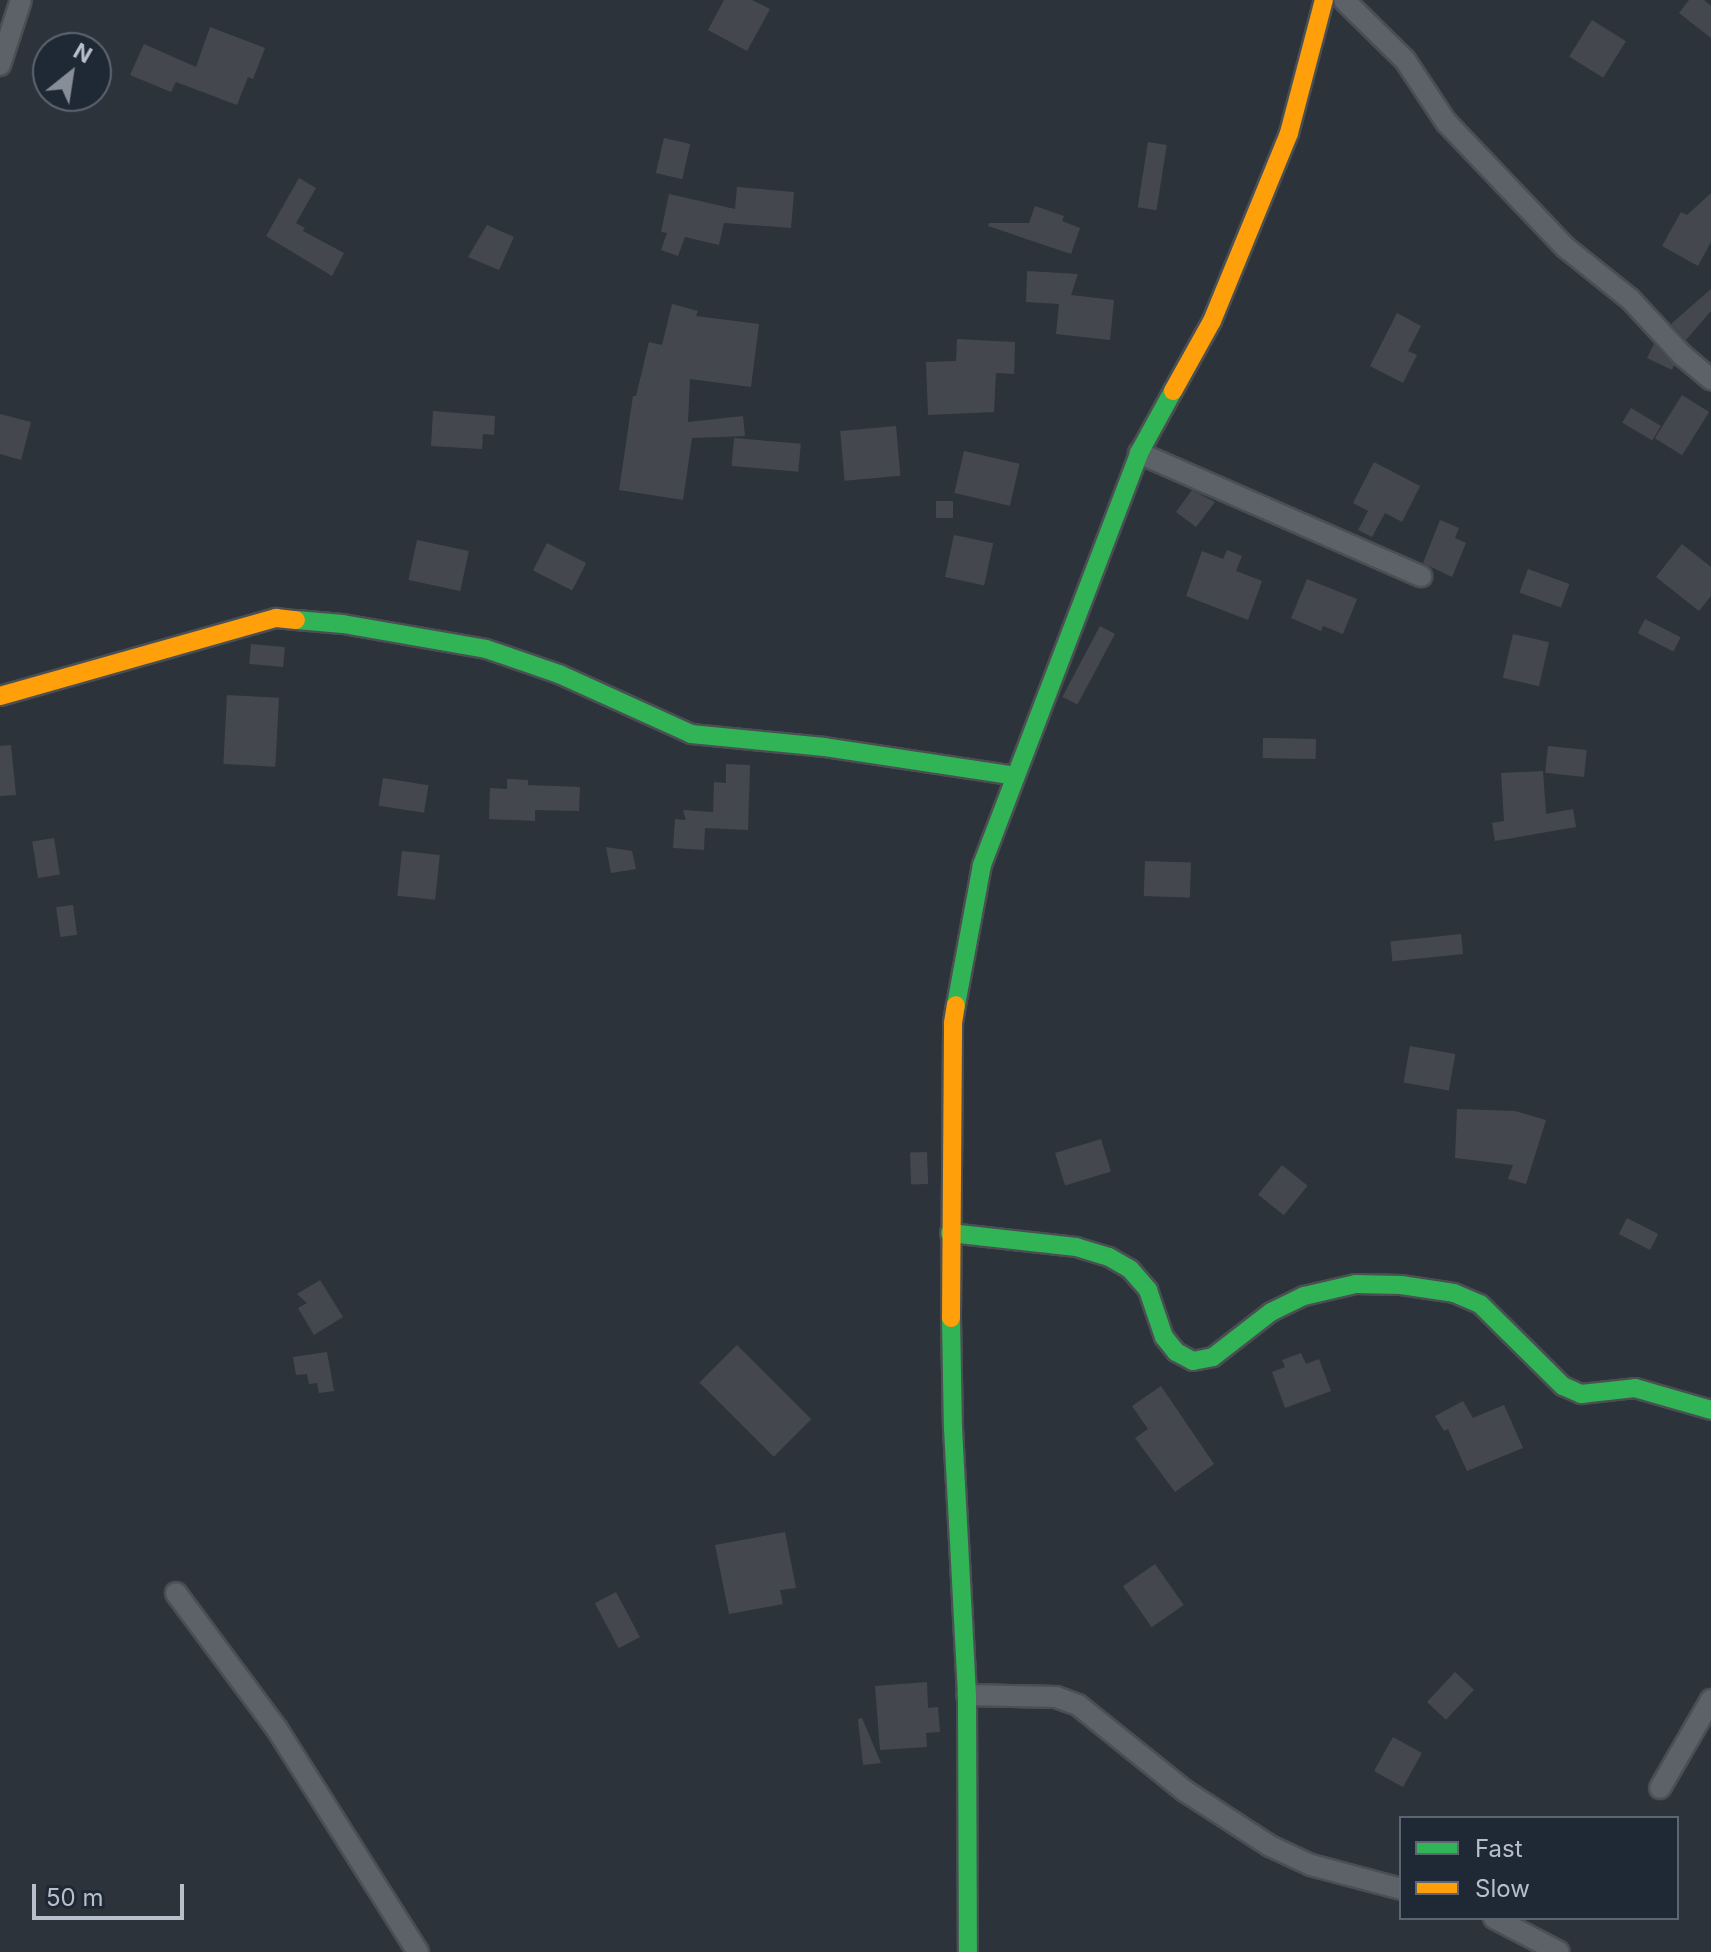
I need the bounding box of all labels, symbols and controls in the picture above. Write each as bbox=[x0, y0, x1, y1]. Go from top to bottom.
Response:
north arrow bbox=[32, 32, 112, 112]
text: N bbox=[69, 37, 97, 68]
legend bbox=[1399, 1816, 1679, 1920]
text: Fast bbox=[1475, 1834, 1523, 1863]
scale bar bbox=[36, 1868, 188, 1918]
text: Slow bbox=[1475, 1874, 1530, 1903]
text: 50 m bbox=[46, 1883, 104, 1912]

